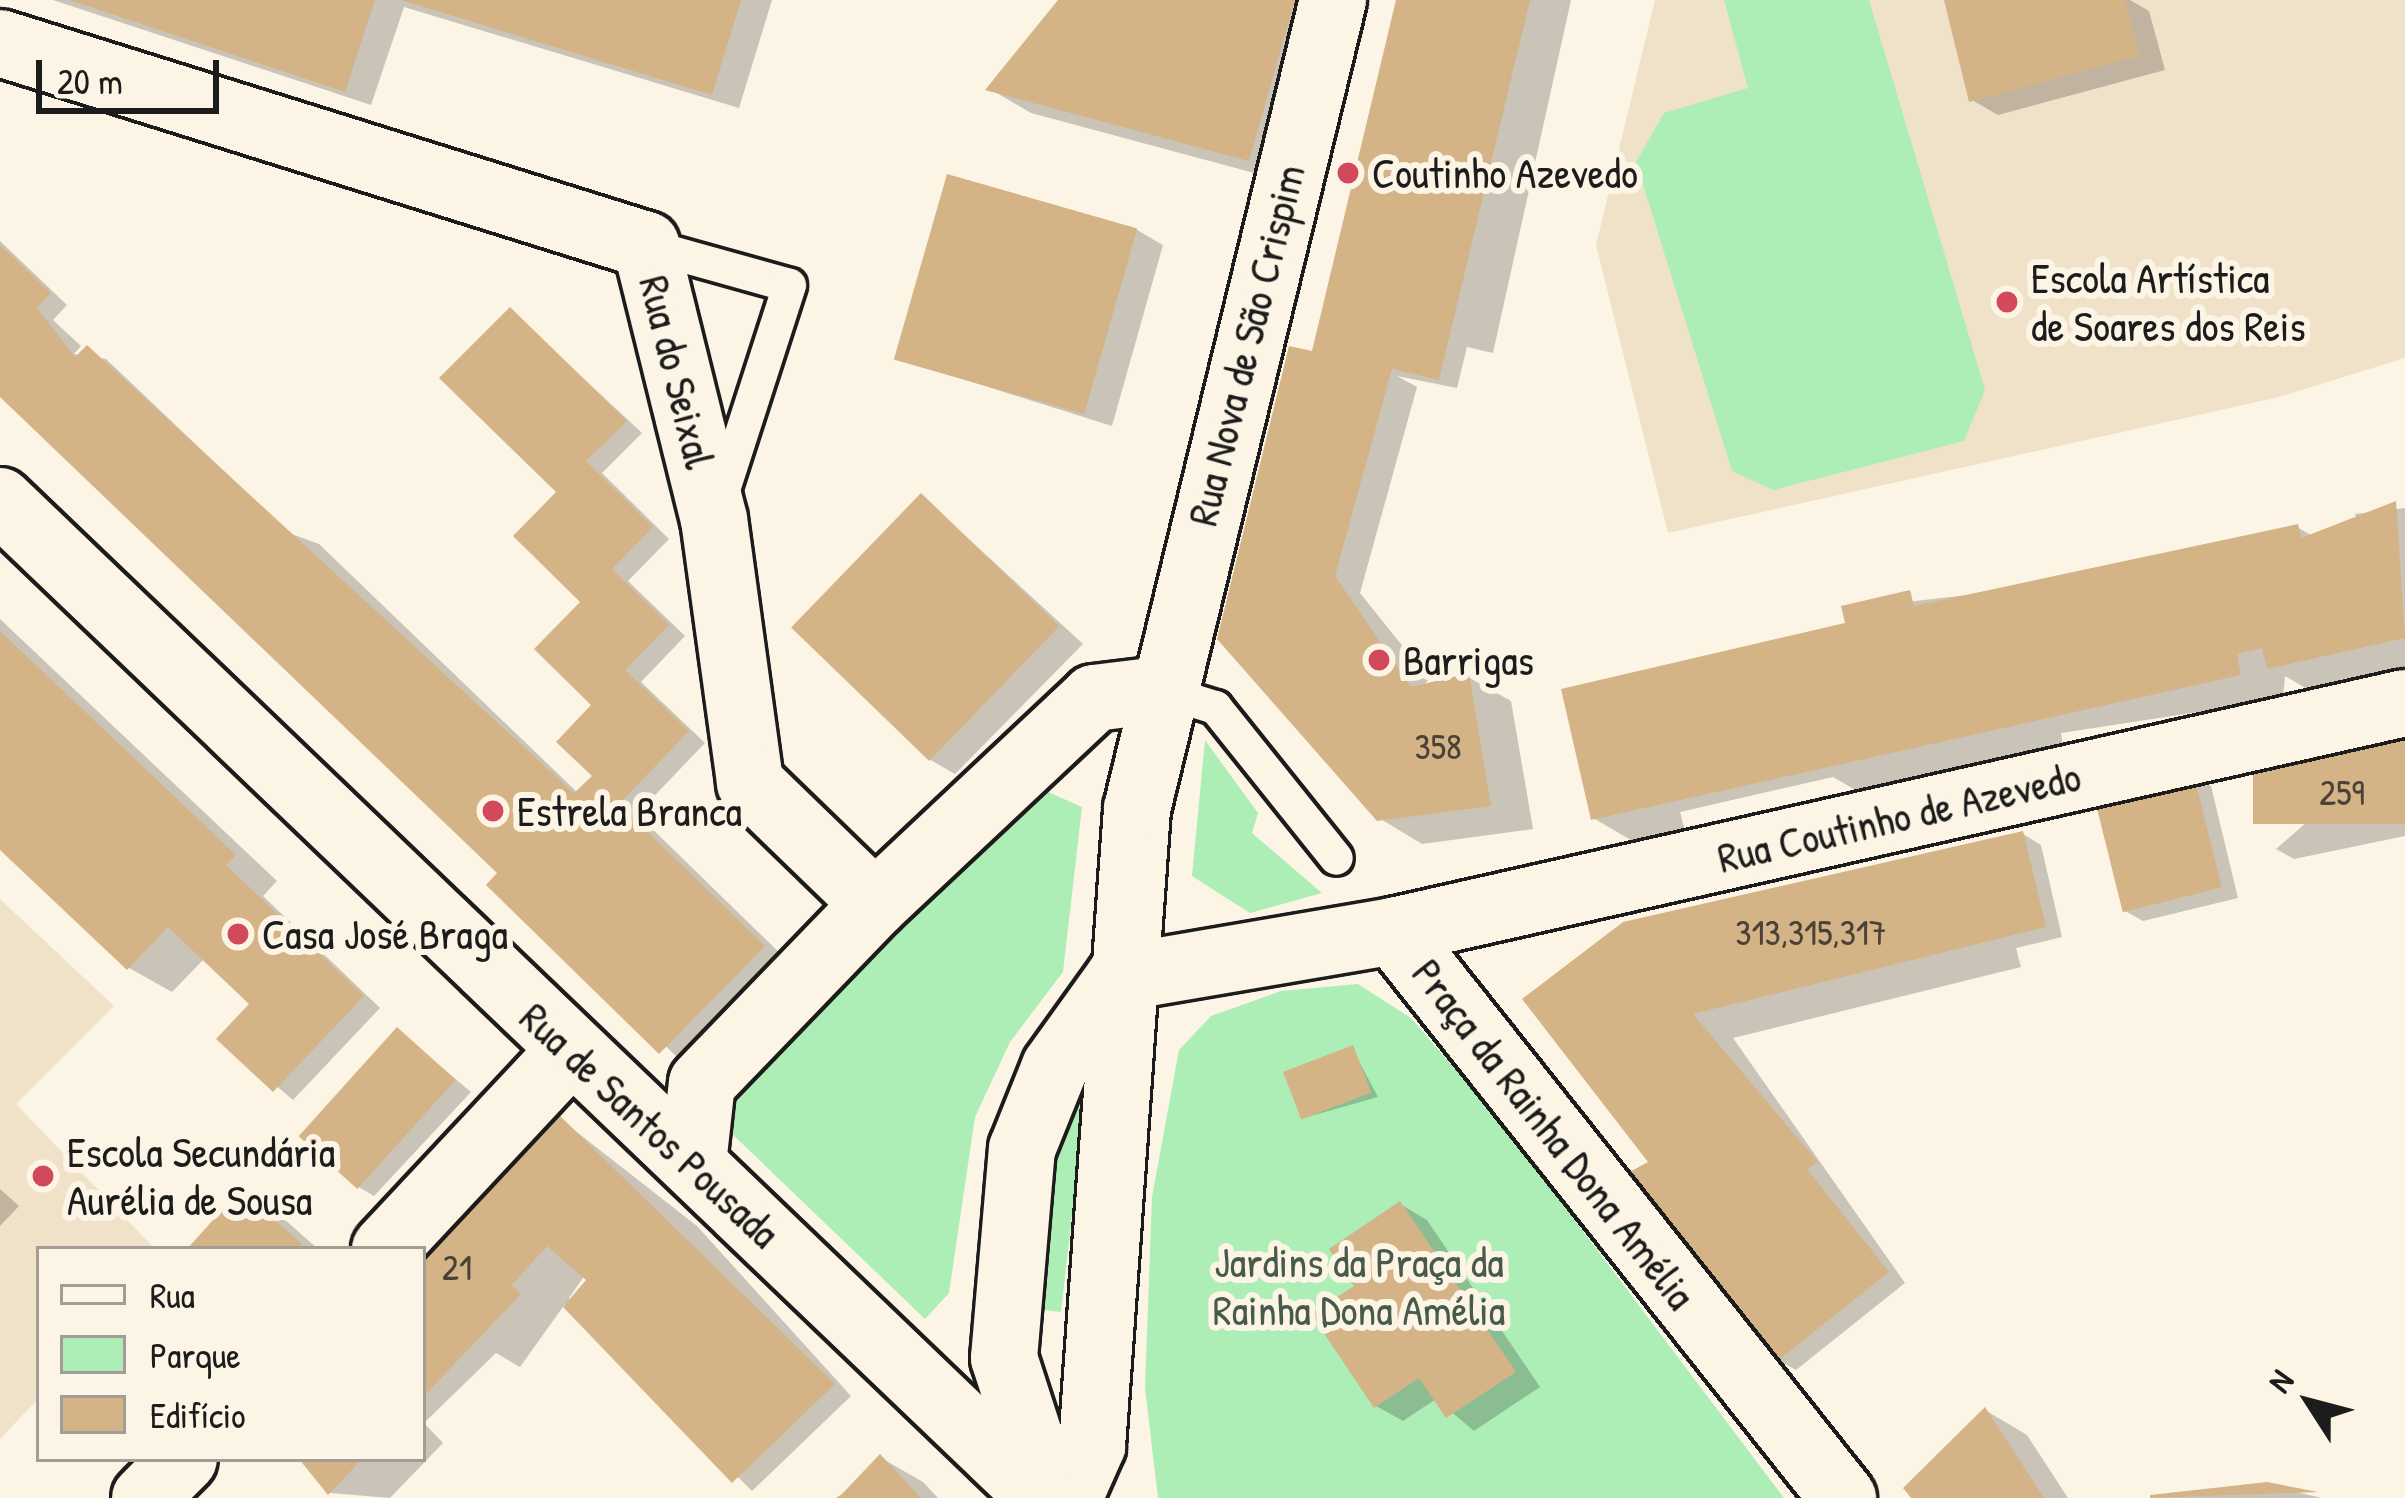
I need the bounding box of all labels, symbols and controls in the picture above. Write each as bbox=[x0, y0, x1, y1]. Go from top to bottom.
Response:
scale bar bbox=[42, 36, 225, 110]
text: 20 m bbox=[57, 56, 123, 105]
place label: Coutinho Azevedo bbox=[1372, 148, 1638, 198]
street label: Rua Nova de São Crispim bbox=[1177, 159, 1315, 531]
marker: Coutinho Azevedo bbox=[1335, 160, 1361, 186]
place label: Escola Artística de Soares dos Reis bbox=[2031, 253, 2306, 352]
street label: Rua do Seixal bbox=[629, 270, 725, 474]
marker: Escola Artística de Soares dos Reis bbox=[1994, 289, 2020, 315]
place label: Barrigas bbox=[1403, 635, 1534, 685]
marker: Barrigas bbox=[1366, 647, 1392, 673]
house number: 358 bbox=[1415, 724, 1461, 768]
street label: Rua Coutinho de Azevedo bbox=[1713, 751, 2085, 883]
house number: 259 bbox=[2319, 770, 2365, 814]
place label: Estrela Branca bbox=[517, 786, 742, 836]
marker: Estrela Branca bbox=[480, 798, 506, 824]
place label: Casa José Braga bbox=[262, 909, 508, 959]
house number: 313,315,317 bbox=[1735, 910, 1887, 954]
marker: Casa José Braga bbox=[225, 921, 251, 947]
street label: Praça da Rainha Dona Amélia bbox=[1402, 949, 1706, 1319]
street label: Rua de Santos Pousada bbox=[510, 992, 790, 1258]
place label: Escola Secundária Aurélia de Sousa bbox=[67, 1127, 335, 1226]
marker: Escola Secundária Aurélia de Sousa bbox=[30, 1163, 56, 1189]
park label: Jardins da Praça da Rainha Dona Amélia bbox=[1213, 1237, 1505, 1336]
house number: 21 bbox=[442, 1245, 472, 1289]
legend bbox=[36, 1246, 426, 1462]
text: Rua bbox=[150, 1270, 195, 1319]
text: Parque bbox=[150, 1330, 241, 1379]
north arrow bbox=[2249, 1342, 2369, 1462]
text: N bbox=[2257, 1361, 2303, 1401]
text: Edifício bbox=[150, 1390, 246, 1439]

